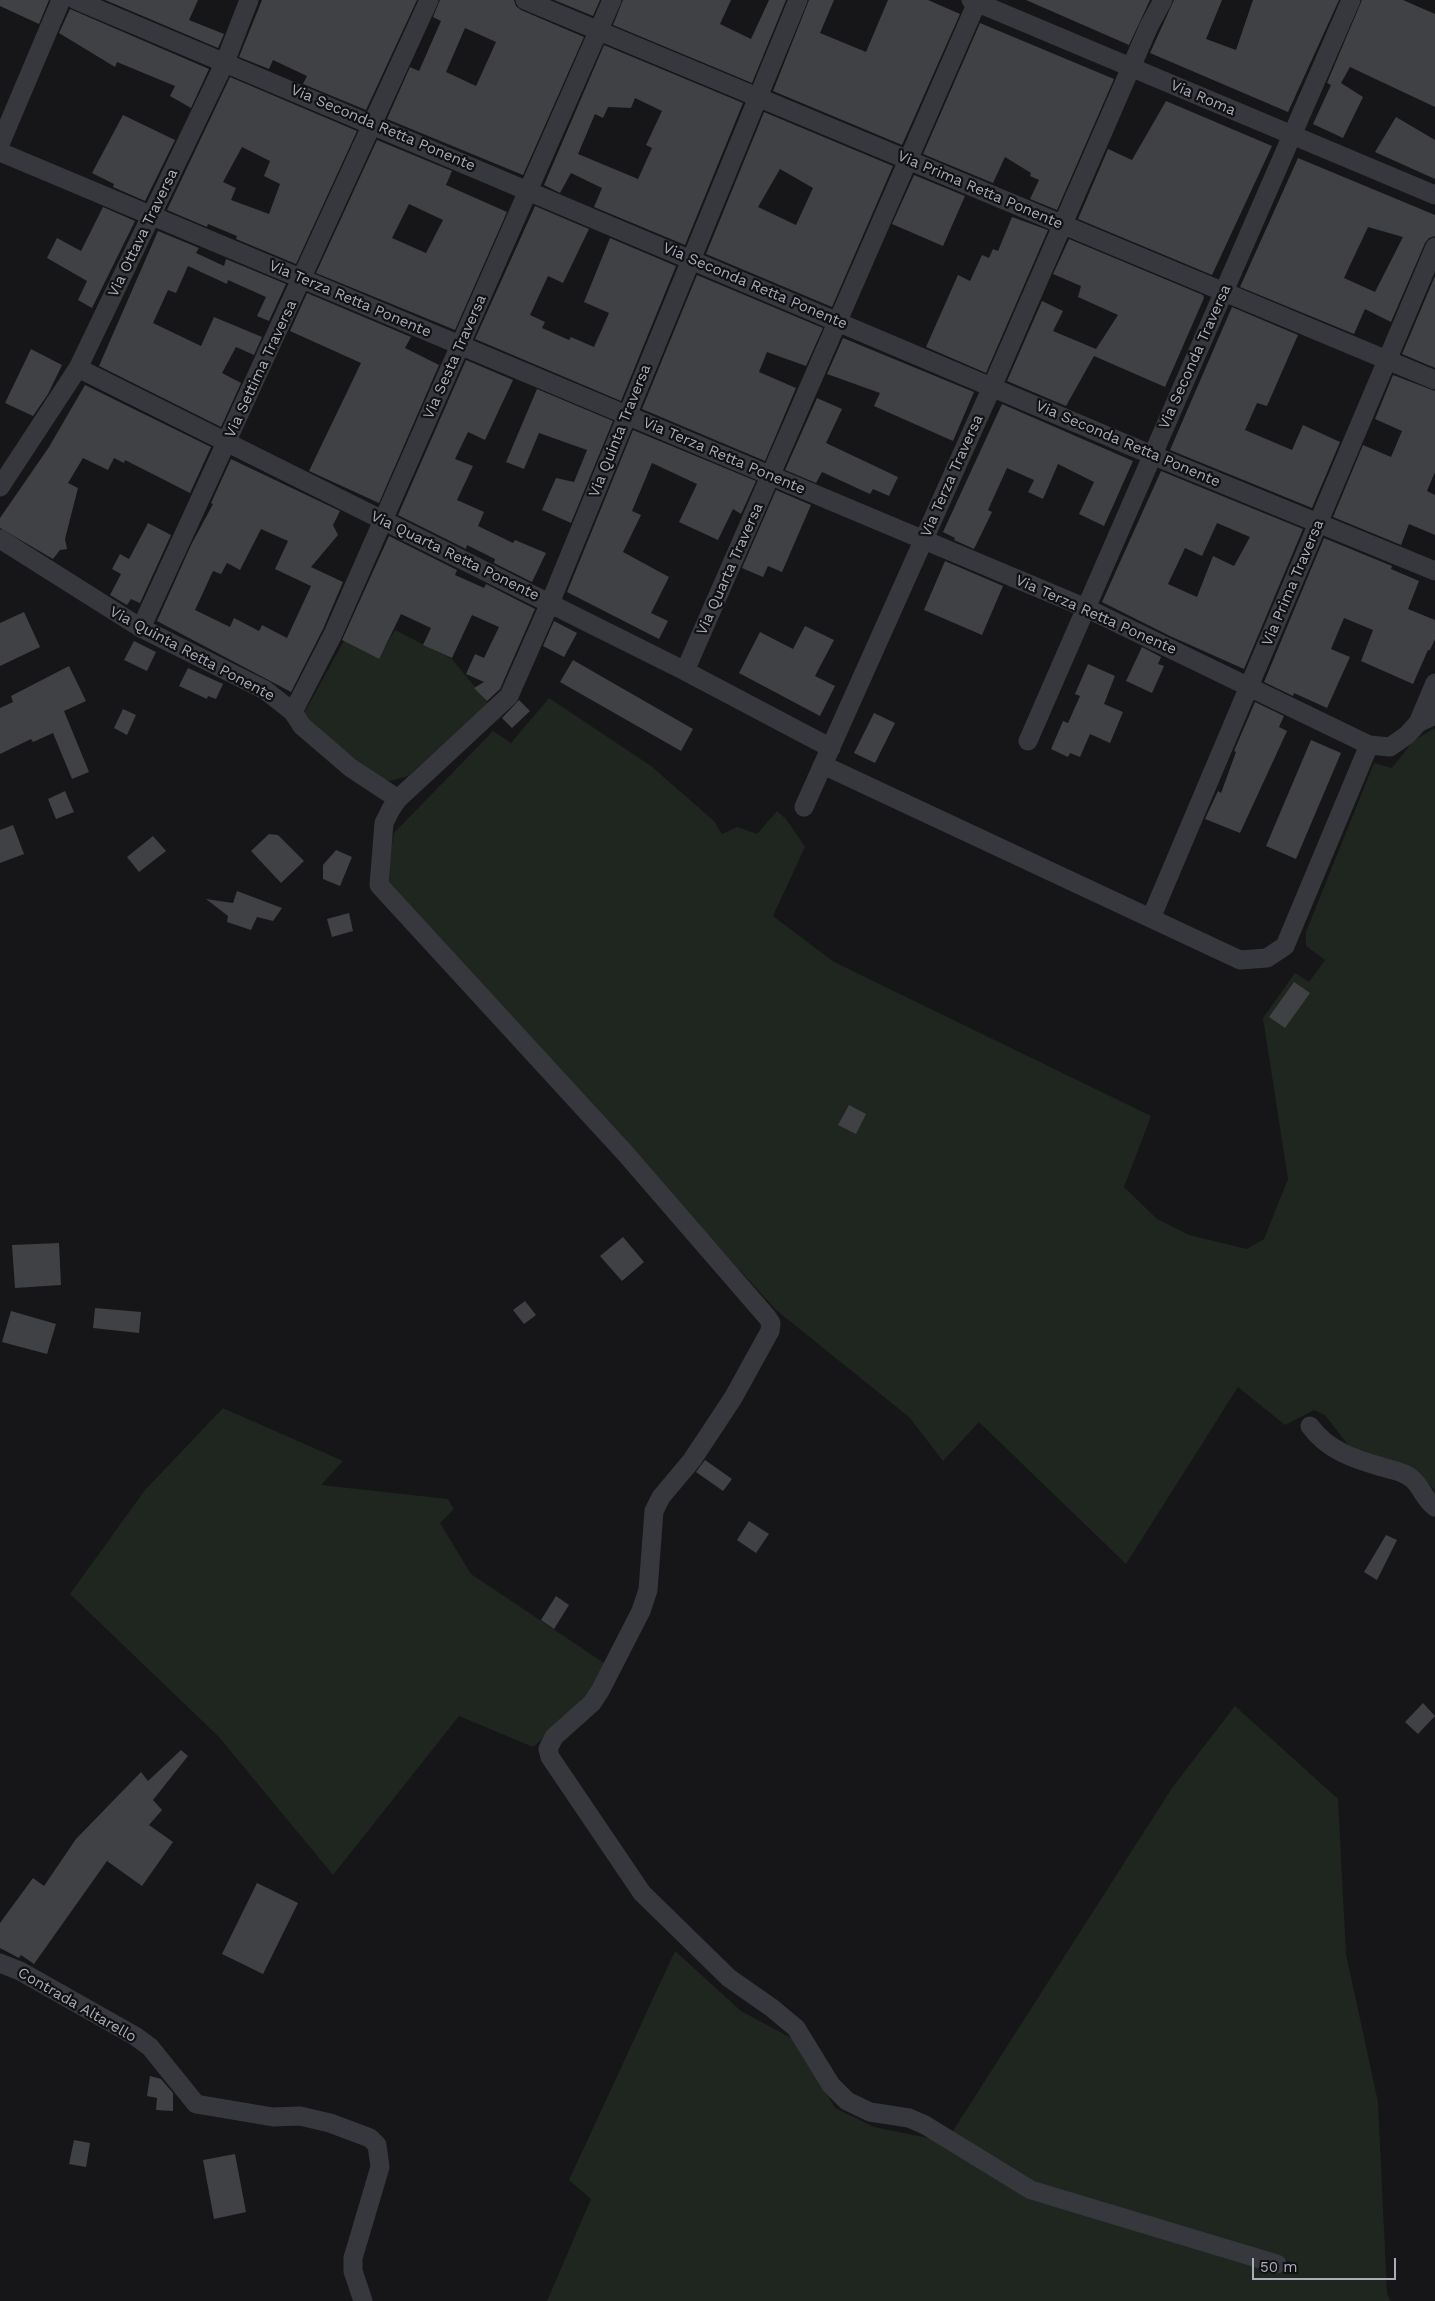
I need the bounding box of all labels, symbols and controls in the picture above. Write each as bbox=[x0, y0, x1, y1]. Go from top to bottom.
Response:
street label: Via Roma bbox=[1168, 76, 1238, 120]
street label: Via Seconda Retta Ponente bbox=[288, 81, 478, 175]
street label: Via Prima Retta Ponente bbox=[895, 147, 1065, 233]
street label: Via Ottava Traversa bbox=[104, 166, 182, 300]
street label: Via Seconda Retta Ponente bbox=[660, 239, 850, 333]
street label: Via Terza Retta Ponente bbox=[266, 257, 434, 341]
street label: Via Seconda Traversa bbox=[1155, 282, 1235, 432]
street label: Via Sesta Traversa bbox=[419, 292, 491, 422]
street label: Via Settima Traversa bbox=[221, 297, 301, 441]
street label: Via Quinta Traversa bbox=[585, 362, 655, 500]
street label: Via Seconda Retta Ponente bbox=[1033, 397, 1223, 491]
street label: Via Terza Traversa bbox=[917, 412, 987, 540]
street label: Via Terza Retta Ponente bbox=[640, 414, 808, 498]
street label: Via Quarta Traversa bbox=[693, 500, 767, 638]
street label: Via Quarta Retta Ponente bbox=[368, 507, 542, 605]
street label: Via Prima Traversa bbox=[1258, 517, 1328, 649]
street label: Via Terza Retta Ponente bbox=[1013, 571, 1179, 659]
street label: Via Quinta Retta Ponente bbox=[106, 603, 278, 705]
street label: Contrada Altarello bbox=[15, 1964, 139, 2046]
scale bar bbox=[1255, 2248, 1399, 2280]
text: 50 m bbox=[1260, 2258, 1297, 2276]

